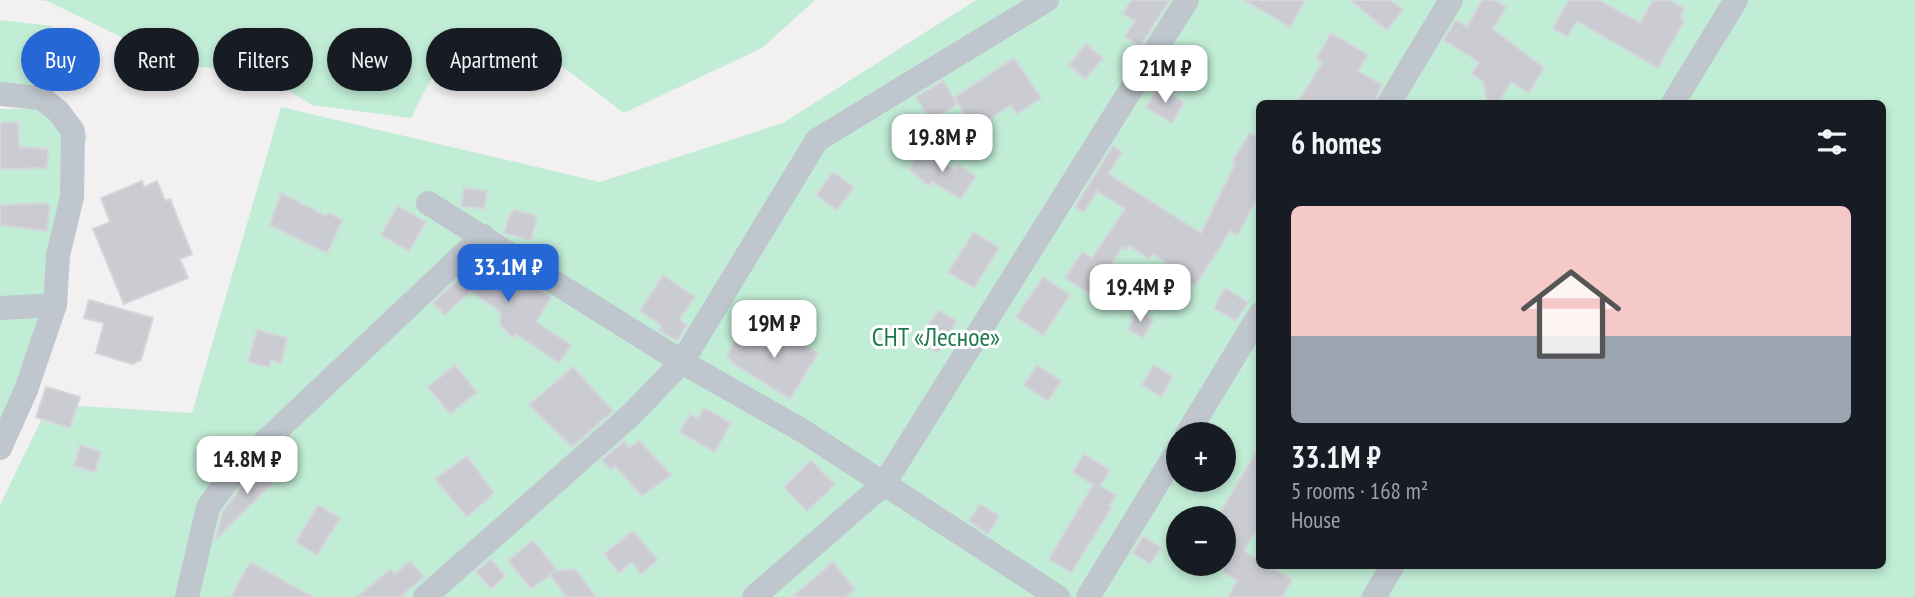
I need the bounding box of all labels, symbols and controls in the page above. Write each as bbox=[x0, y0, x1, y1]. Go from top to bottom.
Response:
chip: Buy bbox=[21, 28, 100, 91]
chip: Rent bbox=[114, 28, 199, 91]
chip: Filters bbox=[213, 28, 313, 91]
chip: New bbox=[327, 28, 412, 91]
chip: Apartment bbox=[426, 28, 562, 91]
pin: 21M ₽ bbox=[1116, 46, 1214, 105]
text: 21M ₽ bbox=[1139, 53, 1191, 82]
pin: 19.8M ₽ bbox=[877, 114, 1007, 174]
text: 19.8M ₽ bbox=[908, 122, 976, 151]
text: 6 homes bbox=[1291, 123, 1382, 162]
icon: filters bbox=[1813, 123, 1851, 161]
pin: 33.1M ₽ bbox=[443, 244, 573, 304]
icon: home bbox=[1508, 251, 1634, 377]
text: 33.1M ₽ bbox=[474, 252, 542, 281]
pin: 19.4M ₽ bbox=[1075, 264, 1205, 324]
text: 19.4M ₽ bbox=[1106, 272, 1174, 301]
pin: 19M ₽ bbox=[725, 300, 823, 360]
text: 19M ₽ bbox=[748, 308, 800, 337]
park label: СНТ «Лесное» bbox=[872, 320, 1000, 353]
map controls bbox=[1166, 422, 1236, 576]
button: + bbox=[1166, 422, 1236, 492]
pin: 14.8M ₽ bbox=[182, 436, 312, 496]
text: 33.1M ₽ bbox=[1291, 437, 1381, 476]
text: 14.8M ₽ bbox=[213, 444, 281, 473]
text: 5 rooms · 168 m² bbox=[1291, 476, 1428, 505]
text: House bbox=[1291, 505, 1341, 534]
button: − bbox=[1166, 506, 1236, 576]

